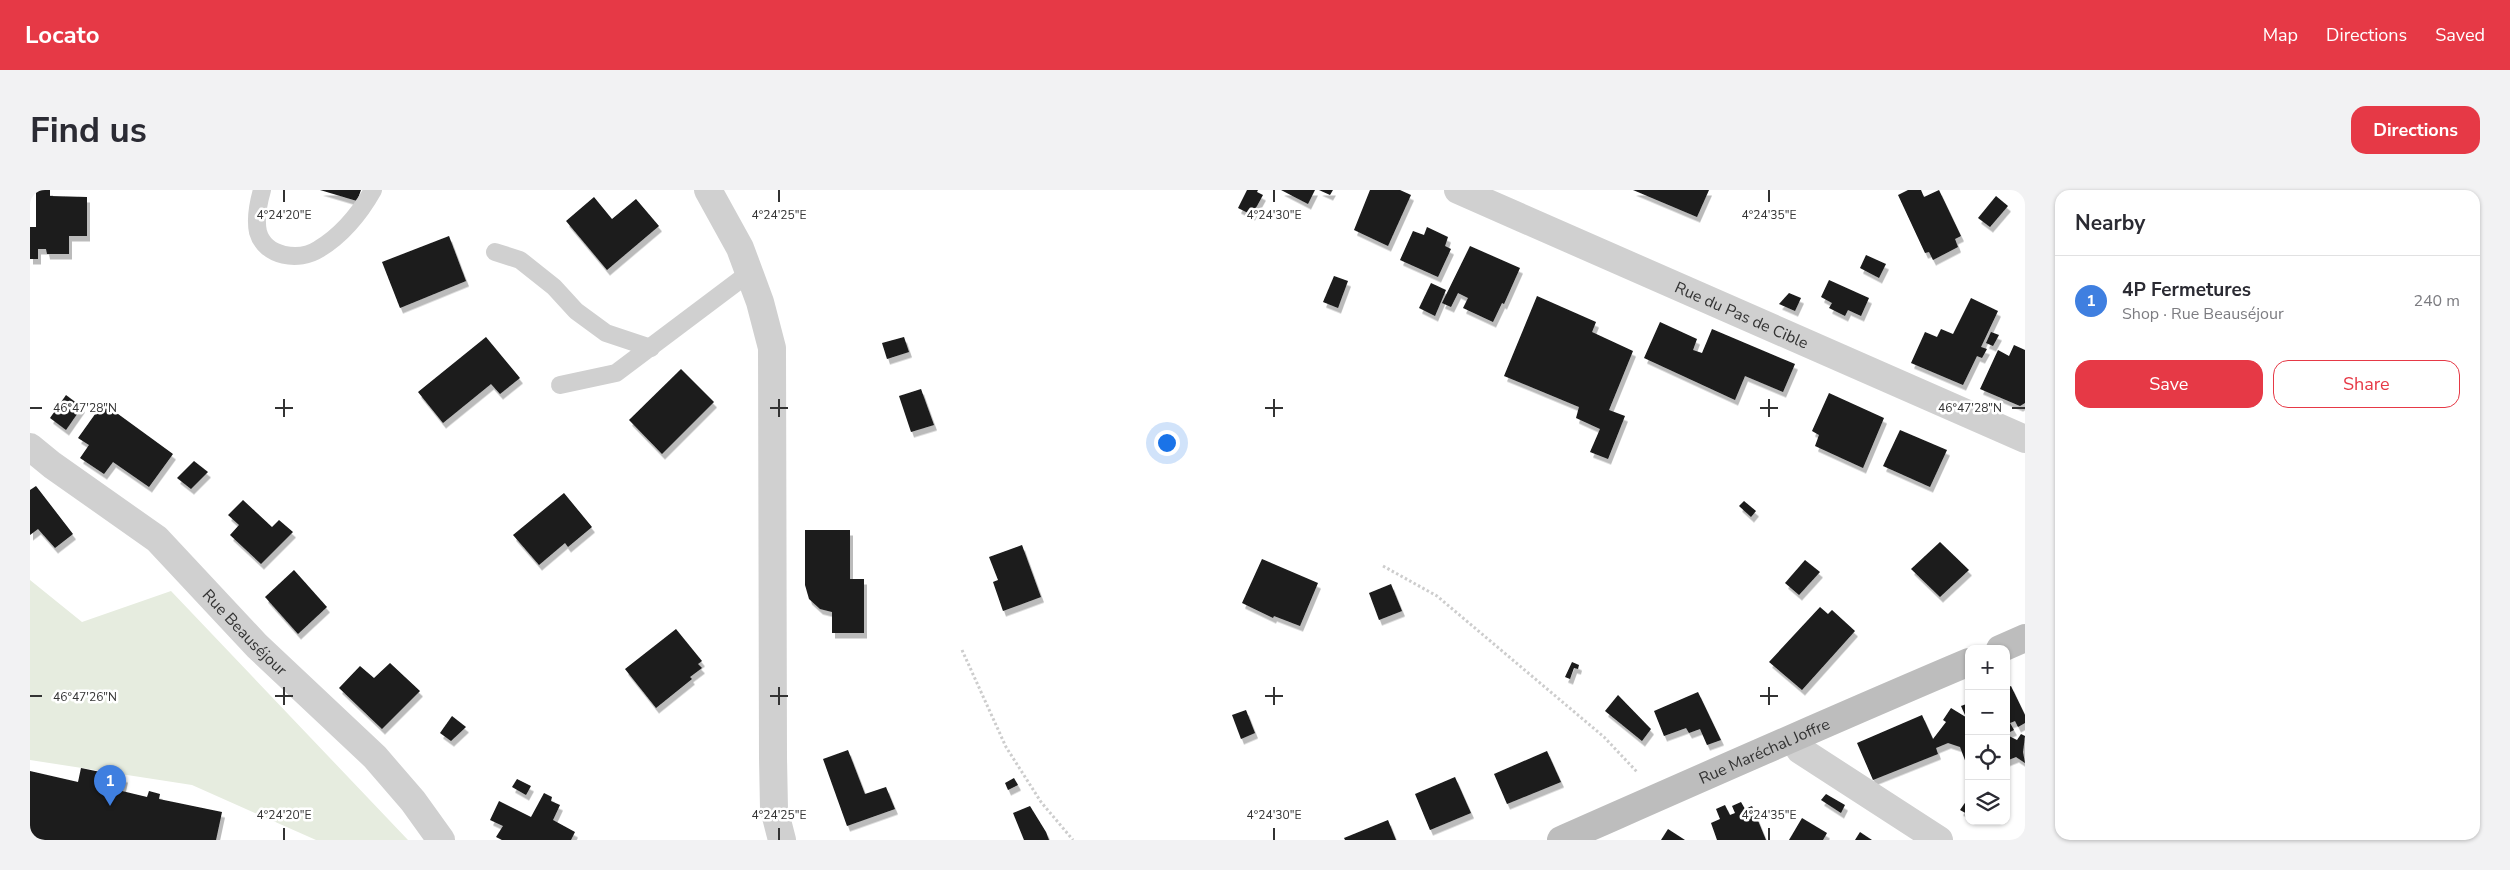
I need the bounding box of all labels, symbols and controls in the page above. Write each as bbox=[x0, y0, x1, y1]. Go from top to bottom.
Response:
text: Locato bbox=[25, 19, 100, 51]
text: Map bbox=[2263, 23, 2298, 47]
text: Directions bbox=[2326, 23, 2407, 47]
text: Saved bbox=[2435, 23, 2485, 47]
button: Directions bbox=[2351, 106, 2480, 154]
text: Find us bbox=[30, 107, 147, 154]
text: 4°24'20"E bbox=[257, 207, 311, 223]
text: 4°24'25"E bbox=[752, 207, 806, 223]
text: 4°24'30"E bbox=[1247, 207, 1301, 223]
text: 4°24'35"E bbox=[1742, 207, 1796, 223]
text: Nearby bbox=[2075, 209, 2145, 237]
street label: Rue du Pas de Cible bbox=[1671, 277, 1812, 355]
text: 4P Fermetures bbox=[2122, 277, 2251, 303]
text: 1 bbox=[2086, 290, 2096, 312]
text: 240 m bbox=[2413, 290, 2460, 312]
text: Shop · Rue Beauséjour bbox=[2122, 303, 2284, 325]
button: Save bbox=[2075, 360, 2263, 408]
button: Share bbox=[2273, 360, 2460, 408]
text: 46°47'28"N bbox=[53, 400, 117, 416]
text: 46°47'28"N bbox=[1938, 400, 2002, 416]
your location bbox=[1154, 430, 1180, 456]
street label: Rue Beauséjour bbox=[197, 585, 292, 681]
map controls bbox=[1965, 645, 2010, 825]
button: + bbox=[1965, 645, 2010, 690]
text: 46°47'26"N bbox=[53, 689, 117, 705]
button: − bbox=[1965, 690, 2010, 735]
street label: Rue Maréchal Joffre bbox=[1696, 713, 1834, 790]
button: locate bbox=[1965, 735, 2010, 780]
pin: 1 bbox=[94, 765, 126, 806]
button: layers bbox=[1965, 780, 2010, 825]
text: 4°24'20"E bbox=[257, 807, 311, 823]
text: 4°24'25"E bbox=[752, 807, 806, 823]
text: 4°24'30"E bbox=[1247, 807, 1301, 823]
text: 4°24'35"E bbox=[1742, 807, 1796, 823]

